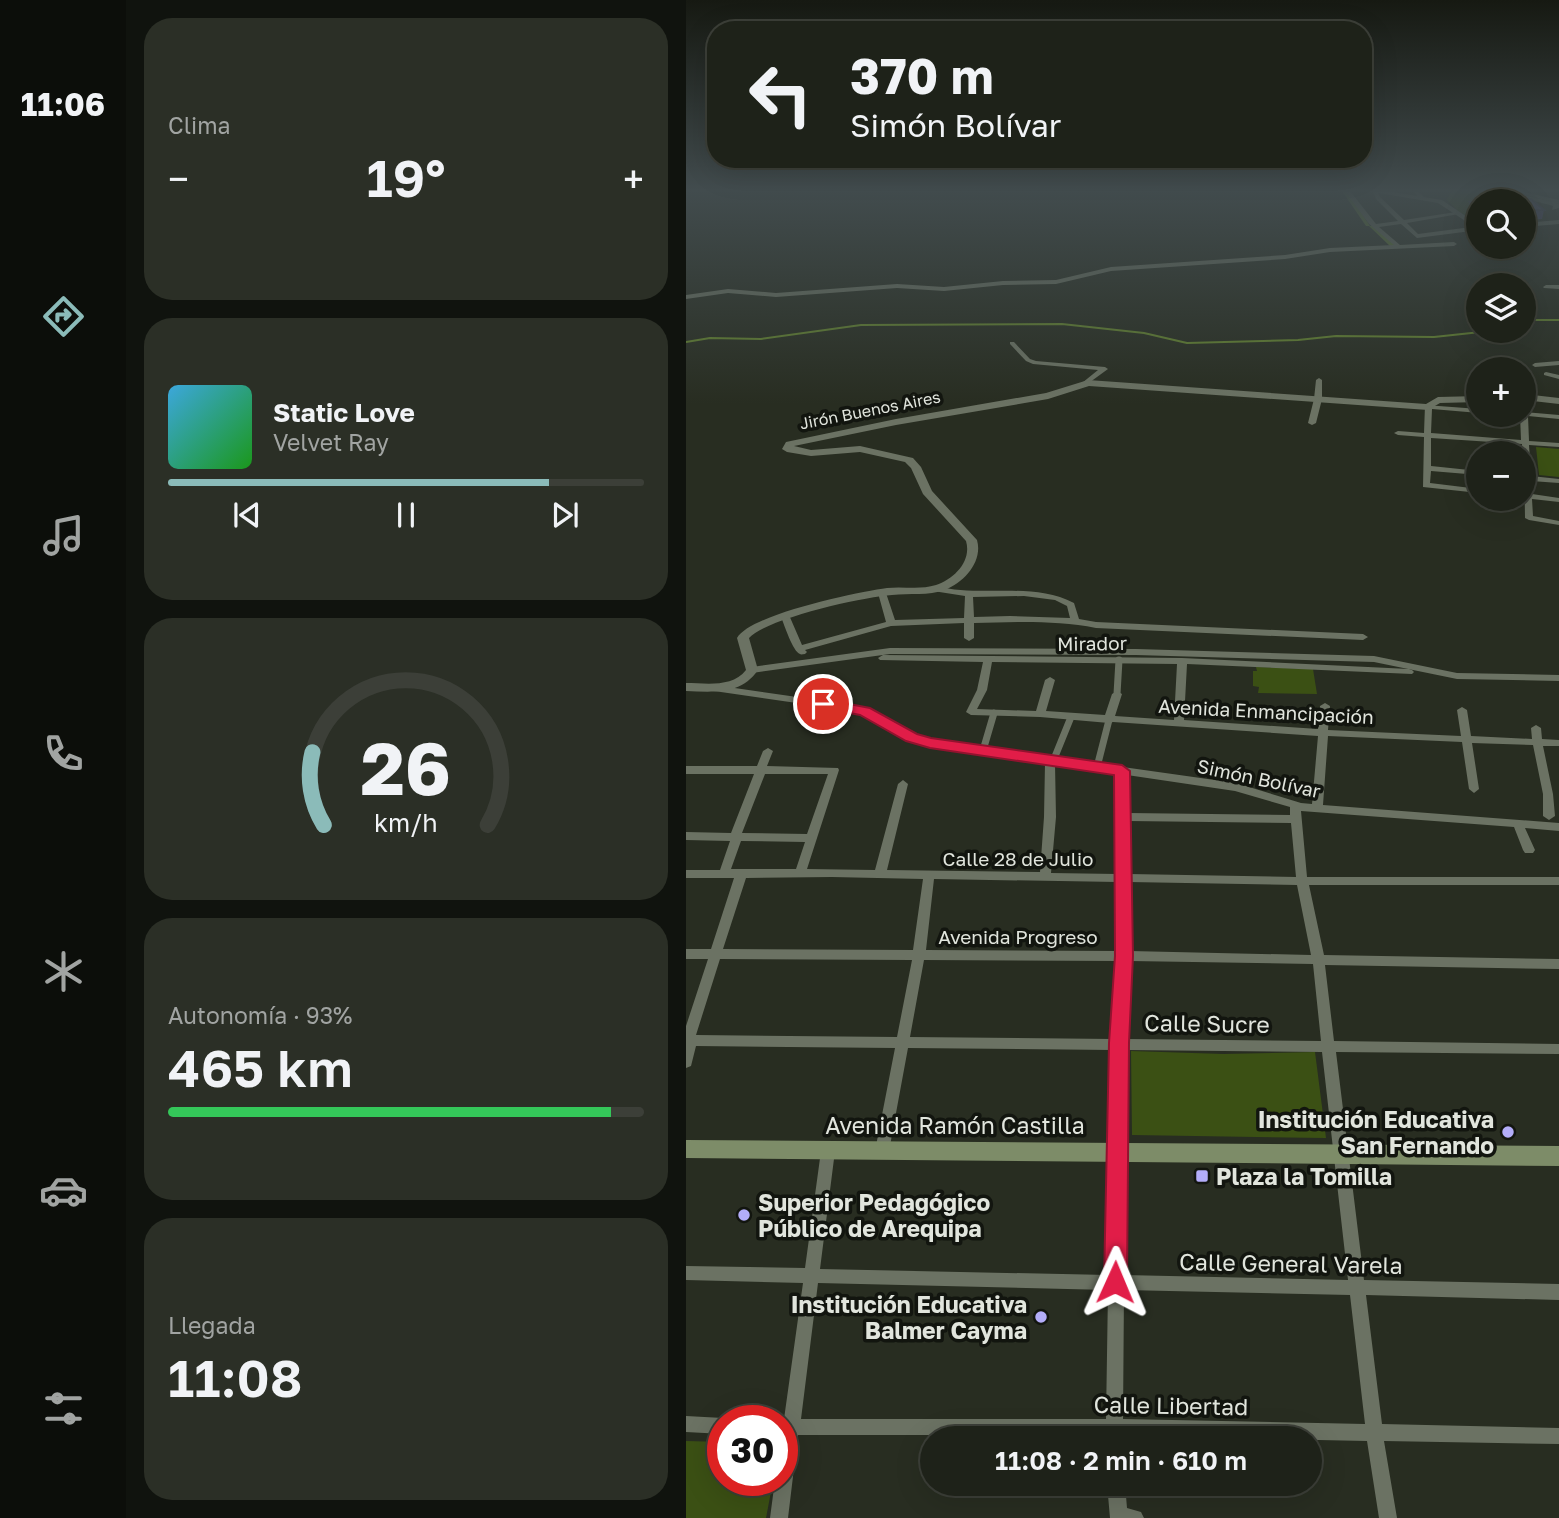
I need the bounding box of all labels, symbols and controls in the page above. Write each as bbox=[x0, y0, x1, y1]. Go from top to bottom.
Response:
text: 370 m bbox=[850, 46, 994, 105]
icon: left bbox=[735, 49, 826, 140]
text: 11:06 bbox=[21, 85, 105, 123]
text: Simón Bolívar bbox=[850, 106, 1061, 144]
text: Clima bbox=[168, 111, 231, 139]
text: 19° bbox=[367, 146, 445, 208]
text: − bbox=[168, 156, 189, 201]
text: + bbox=[623, 156, 644, 201]
map controls bbox=[1466, 189, 1536, 511]
button: search bbox=[1466, 189, 1536, 259]
button: layers bbox=[1466, 273, 1536, 343]
icon: directions bbox=[39, 292, 88, 341]
button: + bbox=[1466, 357, 1536, 427]
street label: Jirón Buenos Aires bbox=[798, 387, 942, 433]
text: Static Love bbox=[273, 397, 415, 428]
text: Velvet Ray bbox=[273, 428, 389, 456]
button: − bbox=[1466, 441, 1536, 511]
icon: previous bbox=[228, 496, 266, 534]
icon: pause bbox=[387, 496, 425, 534]
icon: next bbox=[546, 496, 584, 534]
icon: music bbox=[39, 511, 88, 560]
street label: Mirador bbox=[1057, 631, 1128, 655]
pin bbox=[793, 674, 853, 734]
icon: arrive bbox=[804, 685, 842, 723]
street label: Avenida Enmancipación bbox=[1158, 694, 1374, 728]
text: 26 bbox=[361, 724, 451, 811]
icon: phone bbox=[39, 729, 88, 778]
street label: Simón Bolívar bbox=[1195, 754, 1323, 802]
text: km/h bbox=[374, 807, 438, 838]
street label: Calle 28 de Julio bbox=[943, 847, 1093, 870]
street label: Avenida Progreso bbox=[938, 925, 1098, 948]
icon: climate bbox=[39, 947, 88, 996]
text: Autonomía · 93% bbox=[168, 1001, 352, 1029]
street label: Calle Sucre bbox=[1144, 1008, 1270, 1038]
text: 465 km bbox=[168, 1036, 353, 1098]
place label: Institución Educativa San Fernando bbox=[1258, 1105, 1494, 1159]
street label: Avenida Ramón Castilla bbox=[825, 1111, 1085, 1139]
marker: Institución Educativa San Fernando bbox=[1500, 1124, 1516, 1140]
place label: Plaza la Tomilla bbox=[1216, 1162, 1392, 1190]
icon: car bbox=[39, 1166, 88, 1215]
marker: Plaza la Tomilla bbox=[1194, 1168, 1210, 1184]
place label: Superior Pedagógico Público de Arequipa bbox=[758, 1188, 990, 1242]
marker: Superior Pedagógico Público de Arequipa bbox=[736, 1207, 752, 1223]
position arrow bbox=[1078, 1245, 1152, 1319]
street label: Calle General Varela bbox=[1179, 1247, 1403, 1279]
place label: Institución Educativa Balmer Cayma bbox=[791, 1290, 1027, 1344]
marker: Institución Educativa Balmer Cayma bbox=[1033, 1309, 1049, 1325]
text: Llegada bbox=[168, 1311, 256, 1339]
text: 11:08 bbox=[168, 1346, 302, 1408]
icon: filters bbox=[39, 1384, 88, 1433]
street label: Calle Libertad bbox=[1093, 1390, 1249, 1420]
speed limit sign: 30 bbox=[707, 1405, 798, 1496]
text: 11:08 · 2 min · 610 m bbox=[995, 1445, 1247, 1476]

